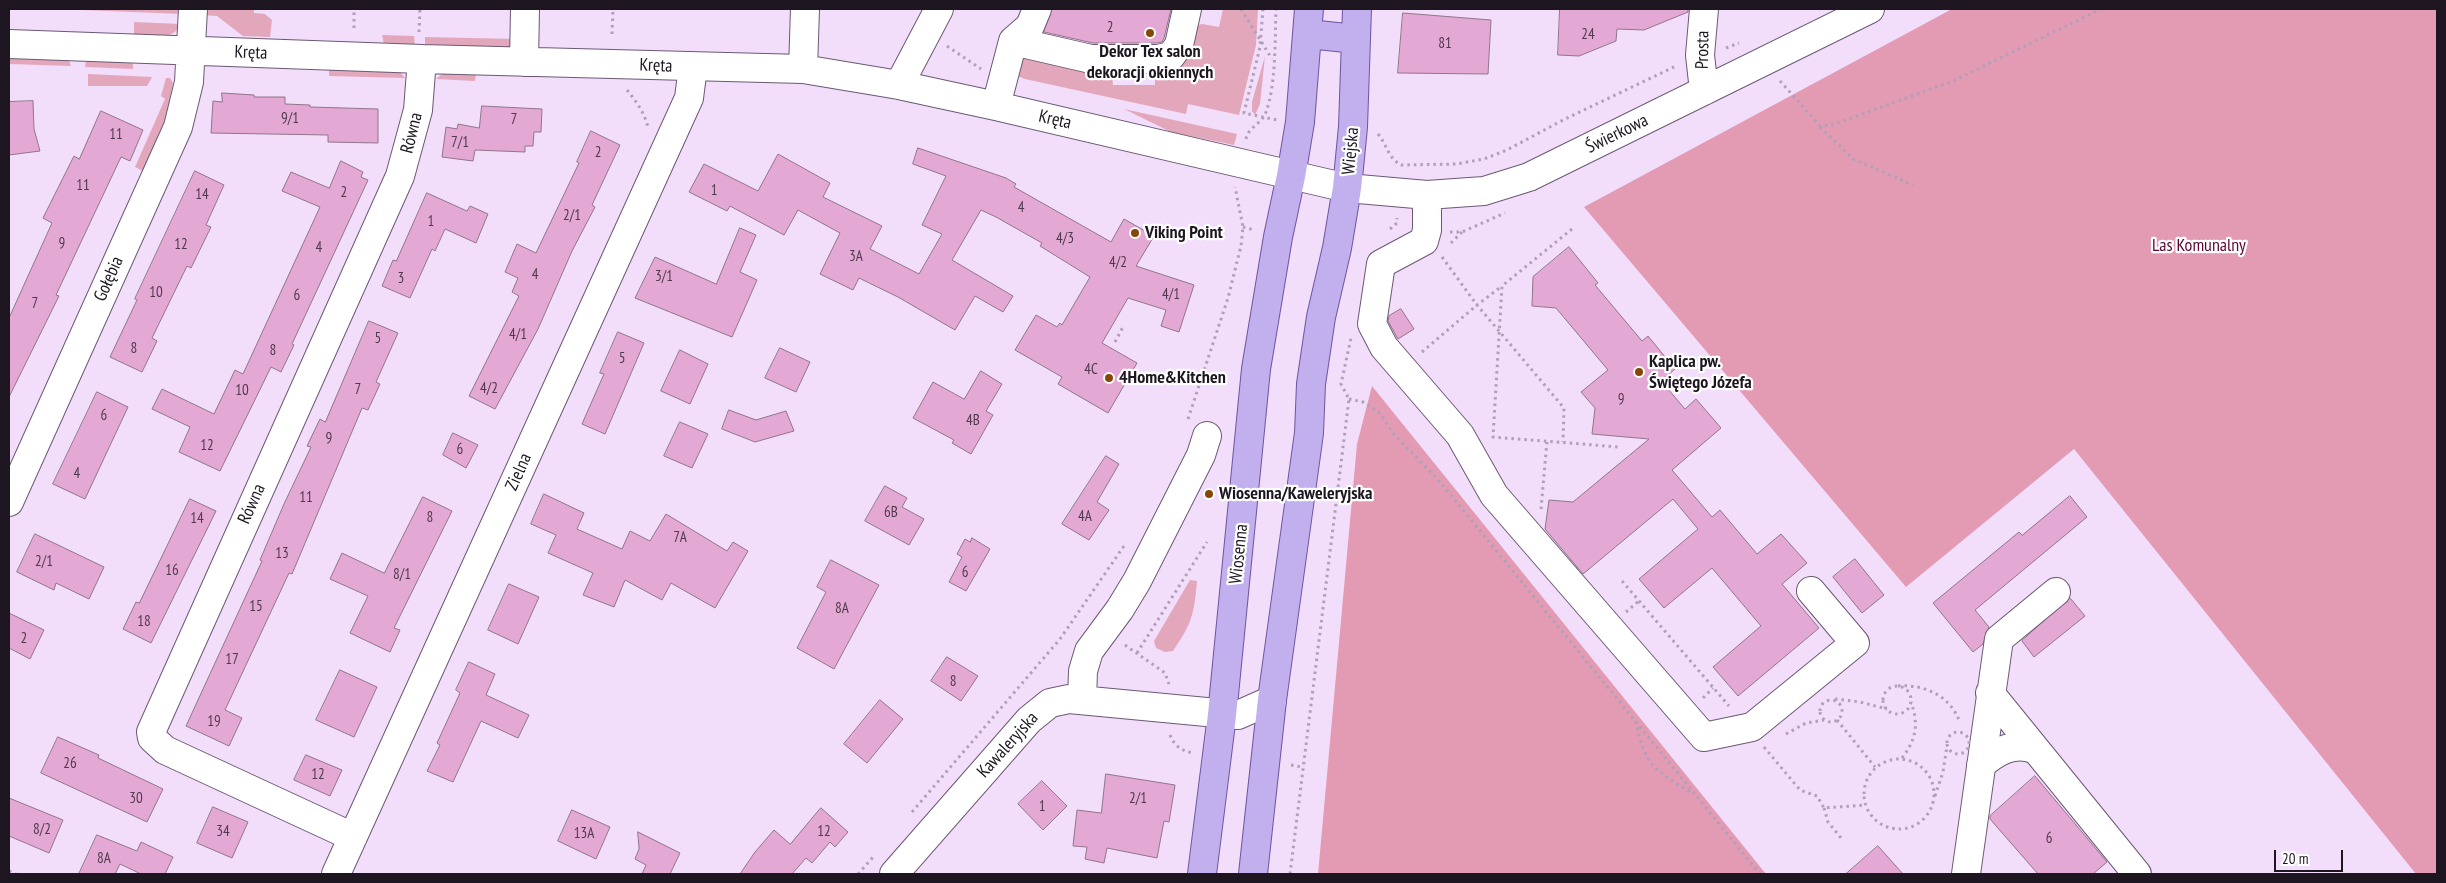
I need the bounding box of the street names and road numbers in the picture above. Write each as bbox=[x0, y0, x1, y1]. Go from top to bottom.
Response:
street label: Prosta bbox=[1692, 31, 1714, 69]
street label: Kręta bbox=[234, 42, 268, 64]
street label: Kręta bbox=[639, 55, 673, 77]
street label: Kręta bbox=[1037, 106, 1073, 134]
street label: Równa bbox=[397, 110, 427, 156]
street label: Świerkowa bbox=[1582, 110, 1652, 158]
street label: Wiejska bbox=[1338, 126, 1364, 176]
street label: Gołębia bbox=[90, 253, 128, 305]
street label: Zielna bbox=[501, 450, 537, 494]
street label: Równa bbox=[234, 481, 270, 527]
street label: Wiosenna bbox=[1225, 523, 1253, 585]
street label: Kawaleryjska bbox=[973, 708, 1043, 782]

